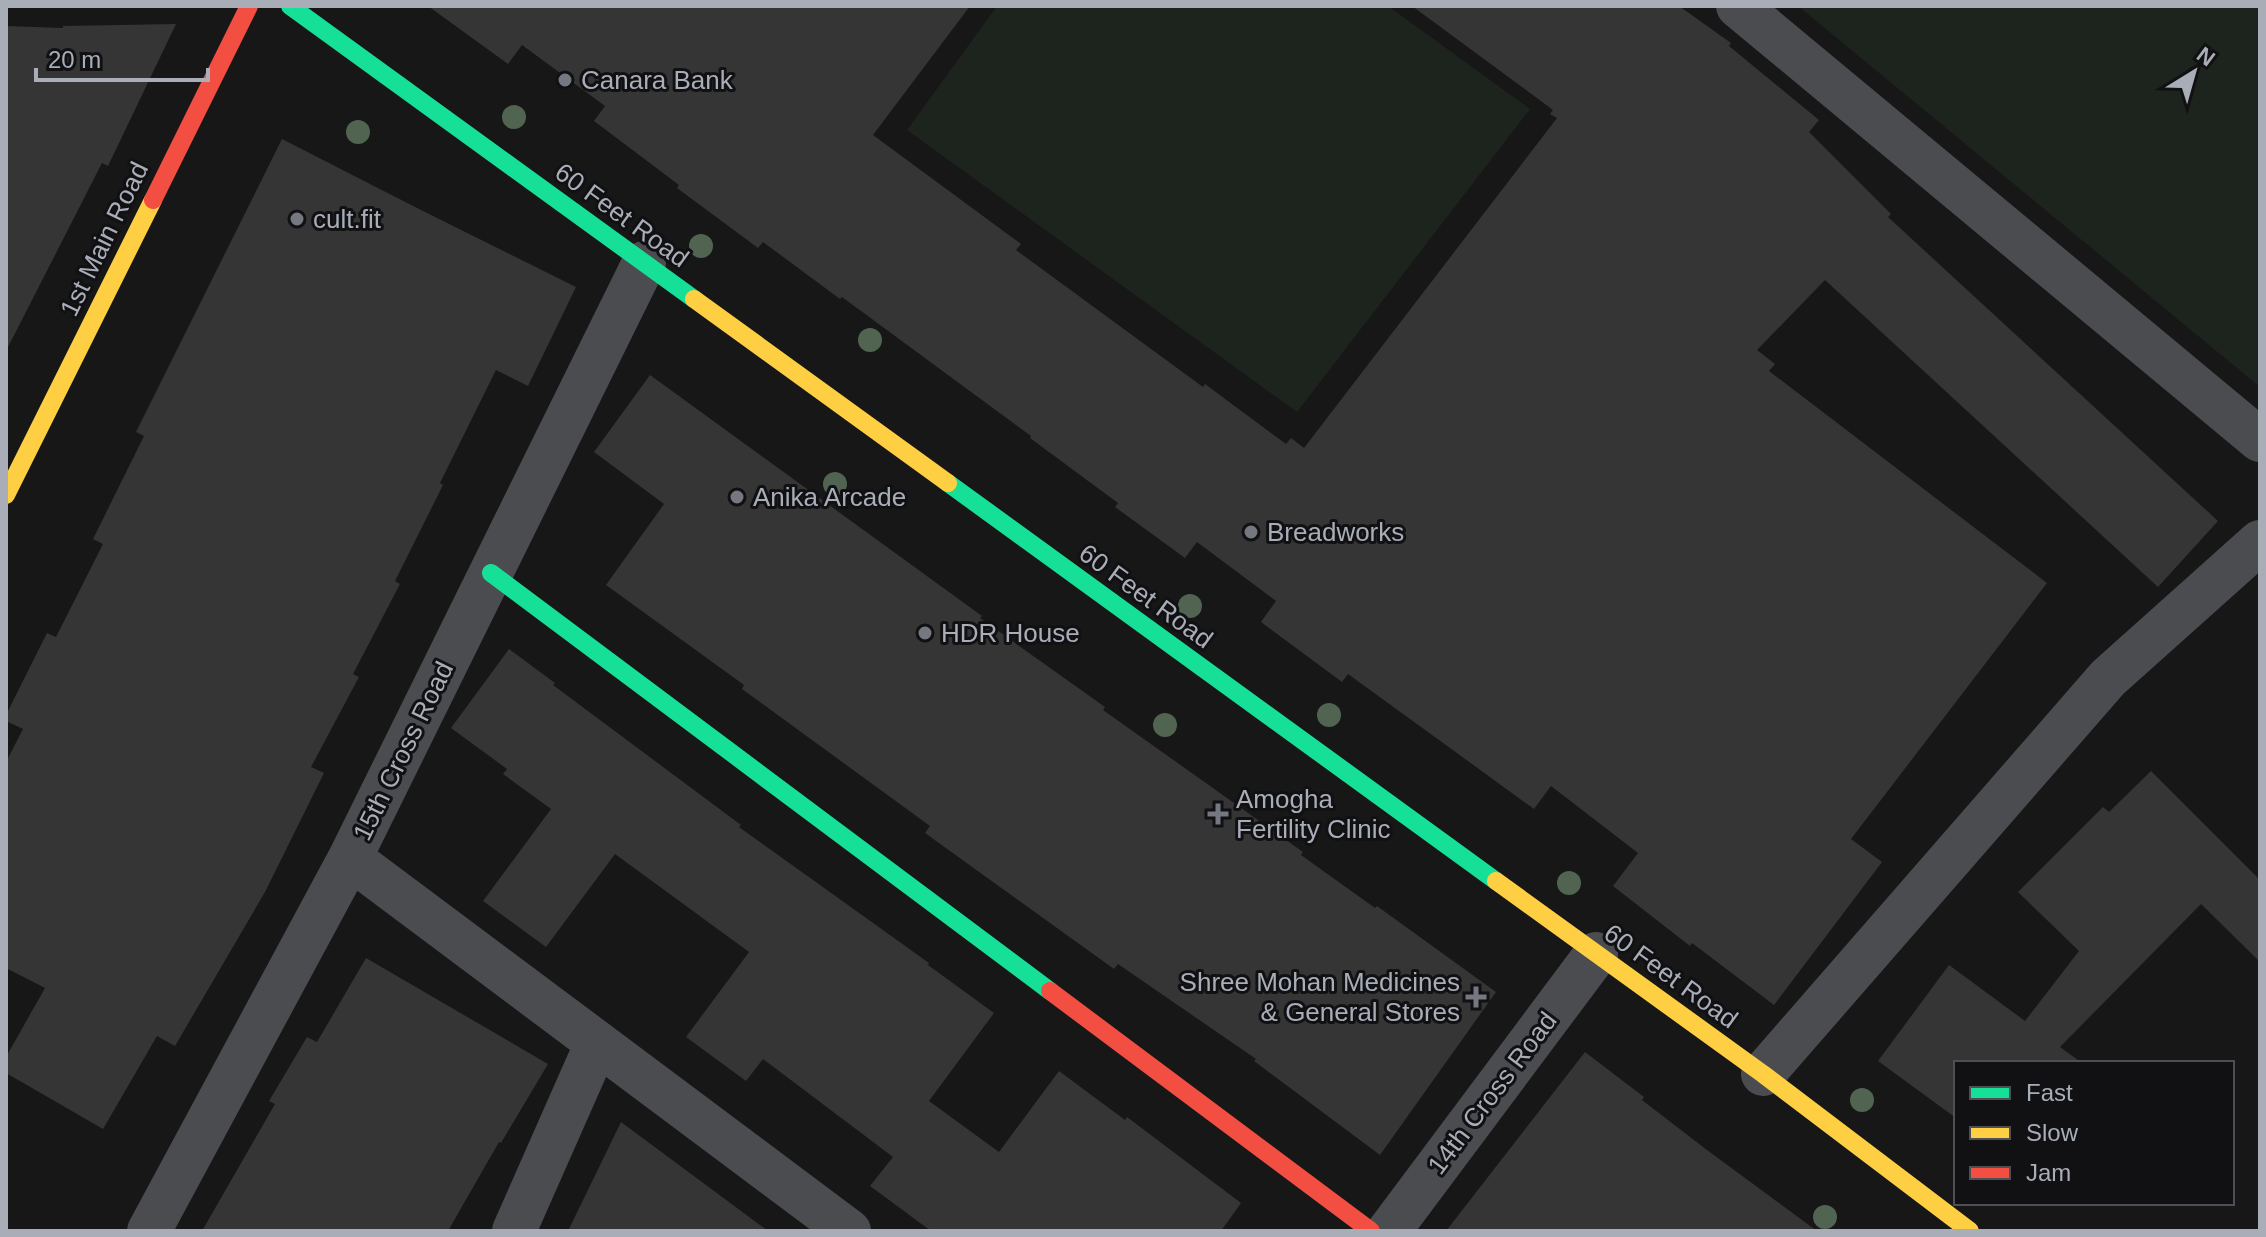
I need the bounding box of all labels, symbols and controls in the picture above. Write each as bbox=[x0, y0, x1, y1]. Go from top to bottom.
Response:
scale bar bbox=[36, 32, 208, 82]
north arrow bbox=[2154, 32, 2234, 112]
text: N bbox=[2192, 42, 2220, 71]
text: 20 m bbox=[48, 46, 101, 73]
place label: Canara Bank bbox=[581, 65, 734, 95]
marker: Canara Bank bbox=[556, 71, 574, 89]
street label: 1st Main Road bbox=[54, 157, 154, 321]
street label: 60 Feet Road bbox=[549, 157, 695, 273]
place label: cult.fit bbox=[313, 204, 382, 234]
marker: cult.fit bbox=[288, 210, 306, 228]
place label: Anika Arcade bbox=[753, 482, 906, 512]
marker: Anika Arcade bbox=[728, 488, 746, 506]
place label: Breadworks bbox=[1267, 517, 1404, 547]
marker: Breadworks bbox=[1242, 523, 1260, 541]
street label: 60 Feet Road bbox=[1073, 538, 1219, 654]
place label: HDR House bbox=[941, 618, 1080, 648]
marker: HDR House bbox=[916, 624, 934, 642]
street label: 15th Cross Road bbox=[347, 657, 459, 845]
place label: Amogha Fertility Clinic bbox=[1236, 784, 1391, 844]
marker: Amogha Fertility Clinic bbox=[1207, 803, 1229, 825]
street label: 60 Feet Road bbox=[1598, 918, 1744, 1034]
place label: Shree Mohan Medicines & General Stores bbox=[1180, 967, 1460, 1027]
marker: Shree Mohan Medicines & General Stores bbox=[1467, 988, 1485, 1006]
street label: 14th Cross Road bbox=[1421, 1006, 1563, 1180]
legend bbox=[1954, 1061, 2234, 1205]
text: Fast bbox=[2026, 1079, 2073, 1106]
text: Slow bbox=[2026, 1119, 2079, 1146]
text: Jam bbox=[2026, 1159, 2071, 1186]

